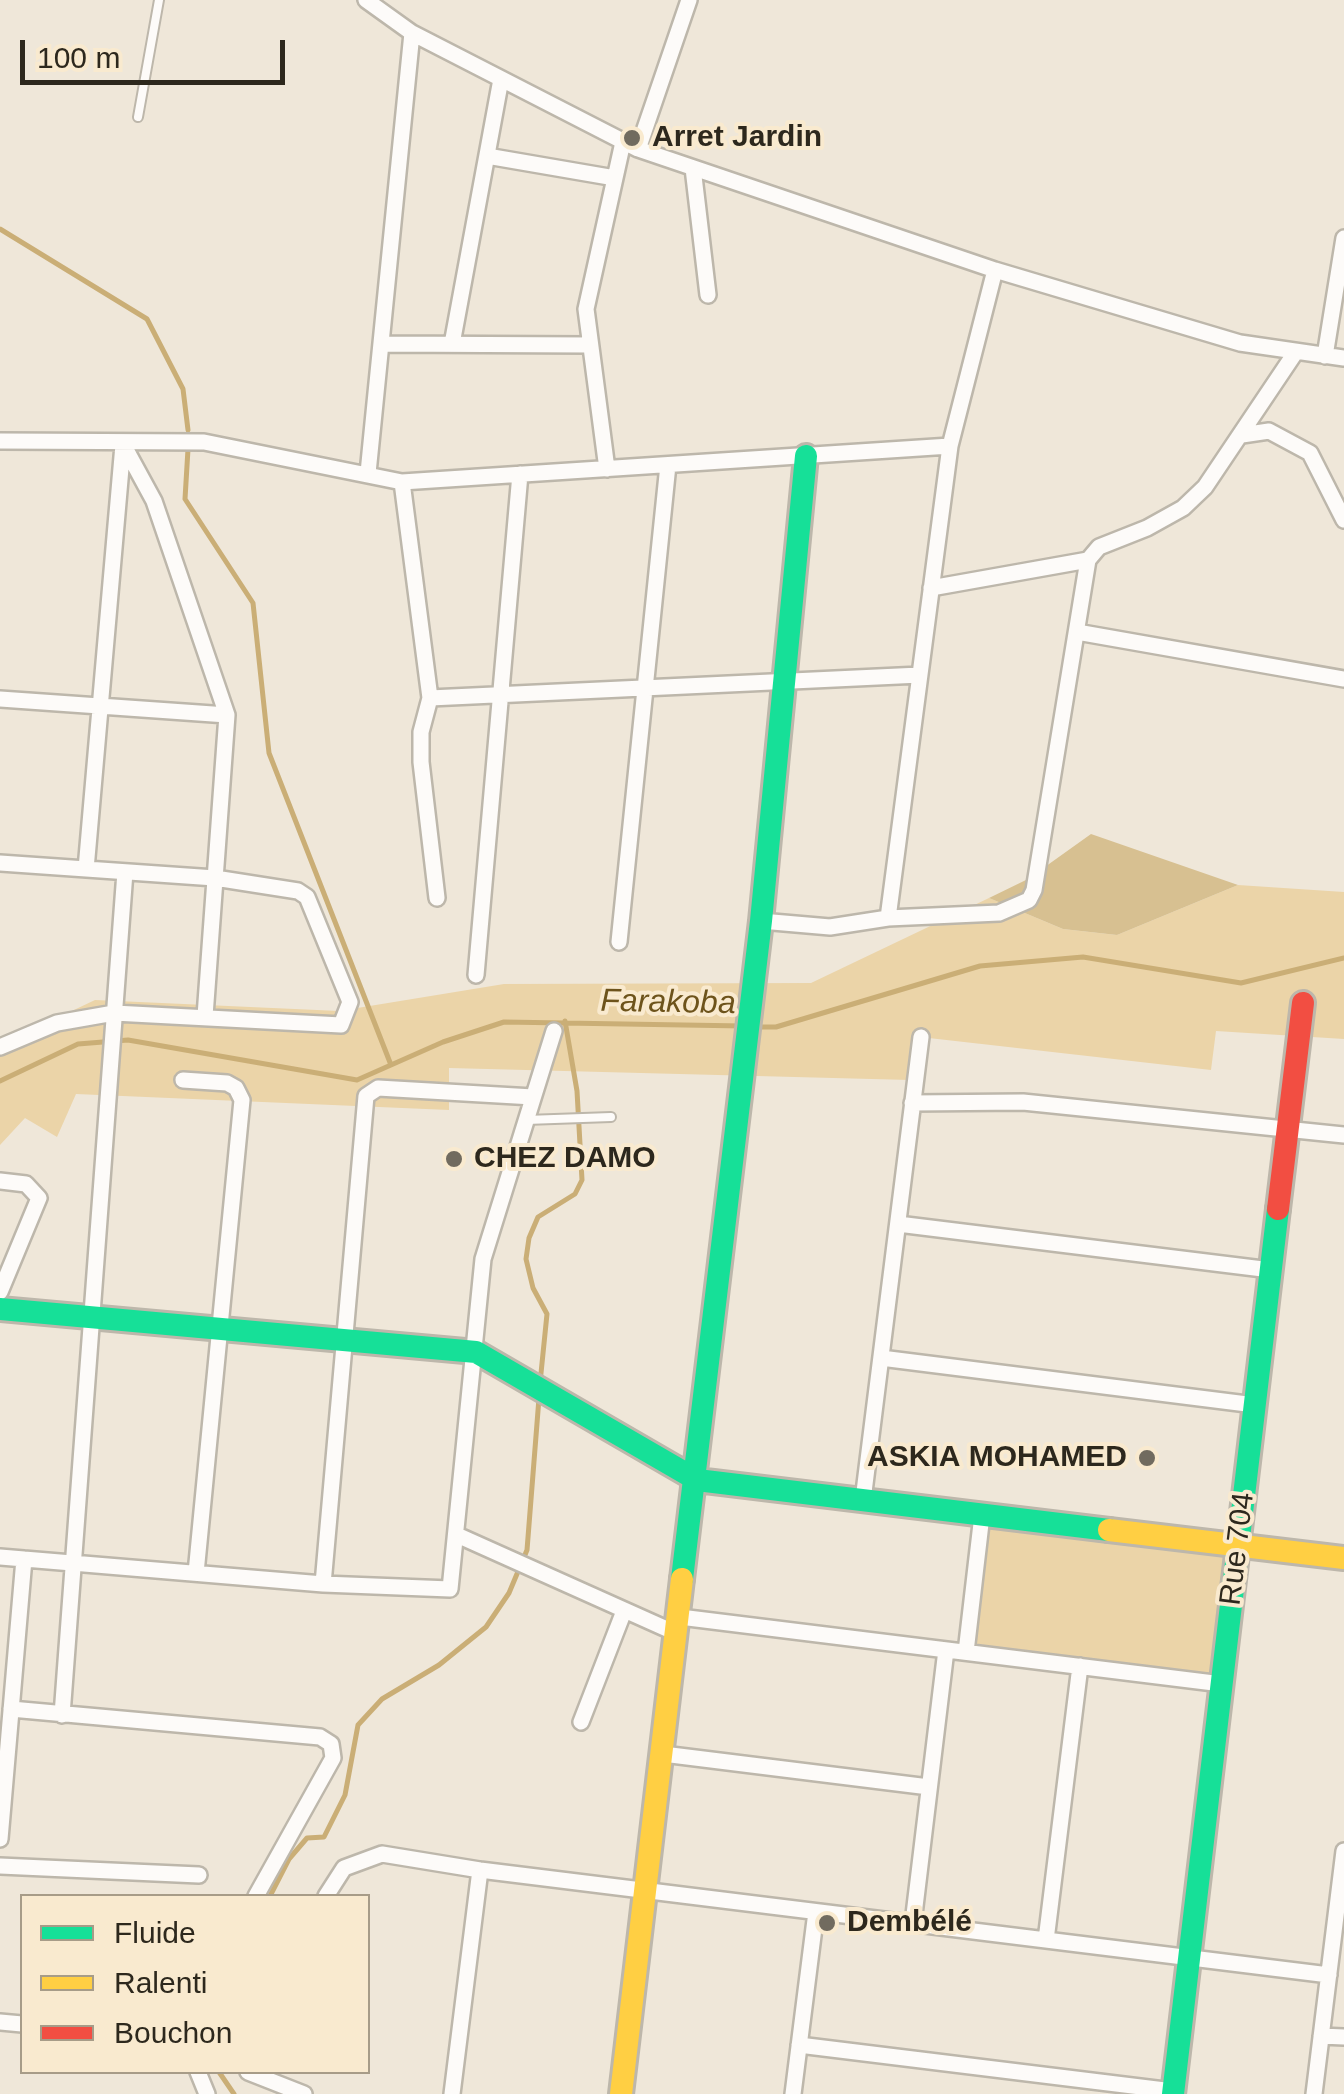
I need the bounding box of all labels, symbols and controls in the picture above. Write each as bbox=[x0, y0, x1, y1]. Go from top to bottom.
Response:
scale bar bbox=[25, 20, 290, 82]
text: 100 m bbox=[37, 41, 120, 74]
place label: Arret Jardin bbox=[652, 120, 822, 156]
marker: Arret Jardin bbox=[621, 127, 643, 149]
water label: Farakoba bbox=[600, 983, 736, 1023]
place label: CHEZ DAMO bbox=[474, 1141, 656, 1177]
marker: CHEZ DAMO bbox=[443, 1148, 465, 1170]
place label: ASKIA MOHAMED bbox=[867, 1440, 1127, 1476]
marker: ASKIA MOHAMED bbox=[1136, 1447, 1158, 1469]
street label: Rue 704 bbox=[1213, 1491, 1263, 1607]
legend bbox=[20, 1894, 370, 2074]
place label: Dembélé bbox=[847, 1905, 972, 1941]
marker: Dembélé bbox=[816, 1912, 838, 1934]
text: Fluide bbox=[114, 1916, 196, 1949]
text: Ralenti bbox=[114, 1966, 207, 1999]
text: Bouchon bbox=[114, 2016, 232, 2049]

